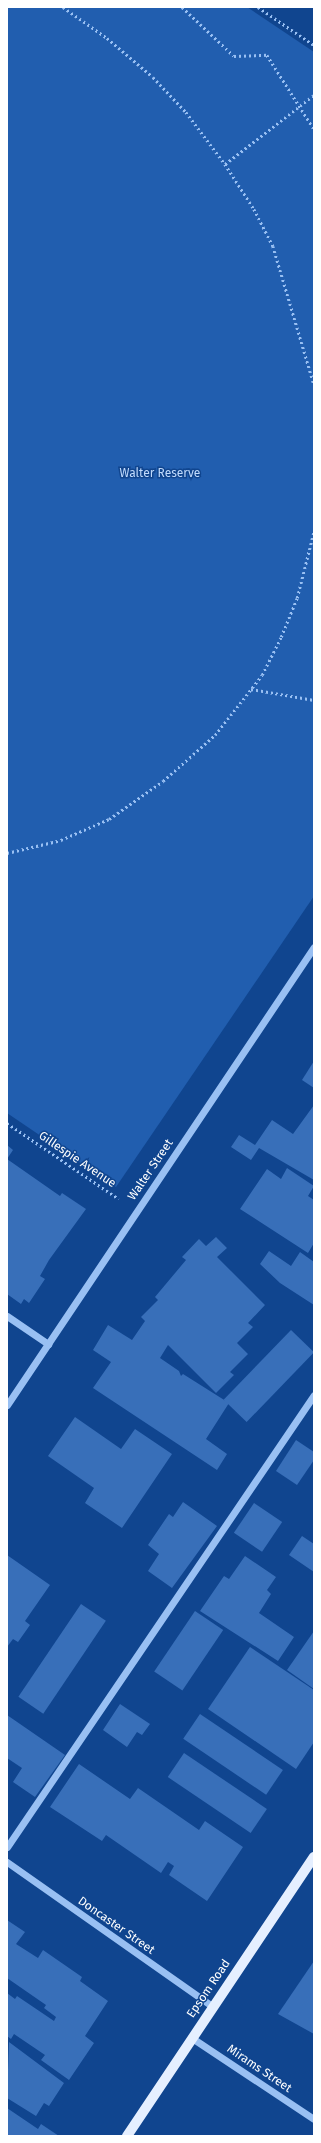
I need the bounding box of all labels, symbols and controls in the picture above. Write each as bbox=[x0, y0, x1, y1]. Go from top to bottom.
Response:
park label: Walter Reserve bbox=[120, 467, 200, 481]
street label: Gillespie Avenue bbox=[36, 1129, 118, 1191]
street label: Walter Street bbox=[125, 1137, 177, 1203]
street label: Doncaster Street bbox=[75, 1894, 157, 1958]
street label: Epsom Road bbox=[184, 1957, 234, 2021]
street label: Mirams Street bbox=[224, 2042, 294, 2096]

